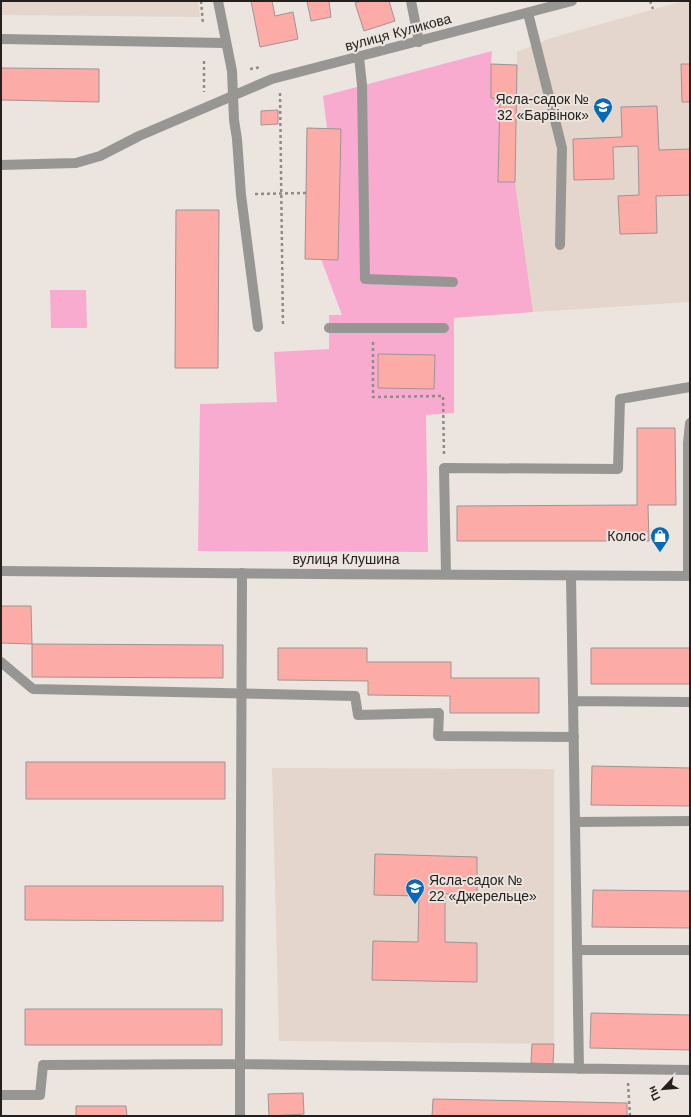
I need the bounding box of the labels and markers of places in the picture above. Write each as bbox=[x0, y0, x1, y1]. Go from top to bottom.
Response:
place label: Ясла-садок № 32 «Барвінок» bbox=[495, 91, 589, 123]
school or university icon: Ясла-садок № 32 «Барвінок» bbox=[592, 96, 614, 124]
shop icon: Колос bbox=[649, 525, 671, 553]
place label: Колос bbox=[607, 528, 646, 544]
place label: Ясла-садок № 22 «Джерельце» bbox=[429, 872, 537, 904]
school or university icon: Ясла-садок № 22 «Джерельце» bbox=[404, 877, 426, 905]

